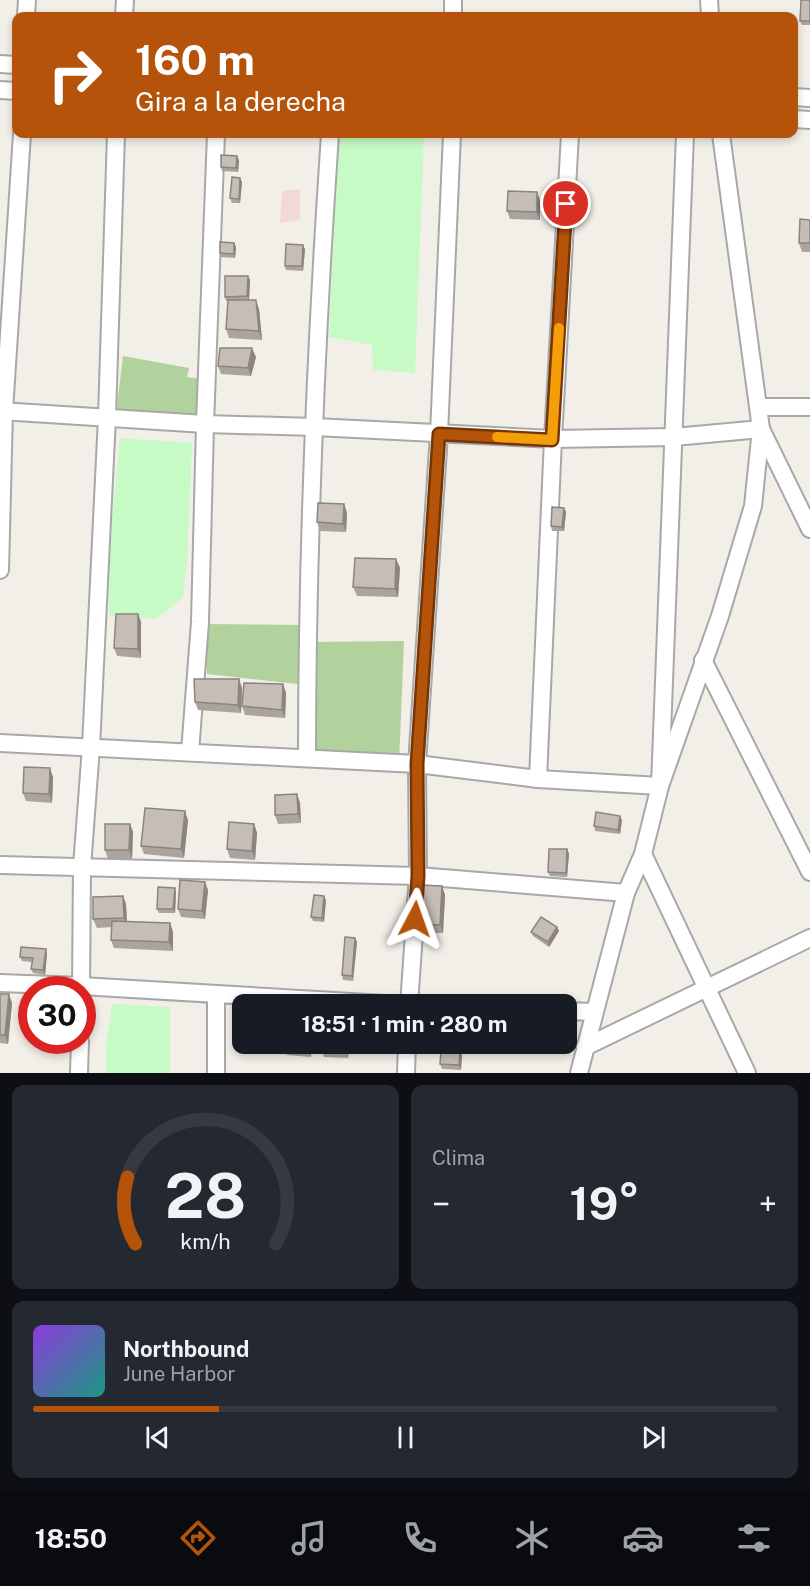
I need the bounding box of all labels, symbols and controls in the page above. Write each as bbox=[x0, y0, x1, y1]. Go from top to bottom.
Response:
text: 160 m bbox=[135, 35, 255, 84]
icon: right bbox=[36, 36, 114, 114]
text: Gira a la derecha bbox=[135, 85, 346, 117]
pin bbox=[540, 178, 591, 229]
icon: arrive bbox=[549, 187, 582, 220]
position arrow bbox=[383, 887, 447, 951]
speed limit sign: 30 bbox=[18, 976, 96, 1054]
text: 18:51 · 1 min · 280 m bbox=[301, 1011, 508, 1037]
text: Clima bbox=[432, 1146, 485, 1170]
text: 28 bbox=[165, 1159, 246, 1232]
text: 19° bbox=[569, 1177, 640, 1230]
text: − bbox=[432, 1185, 450, 1223]
text: + bbox=[759, 1185, 777, 1223]
text: km/h bbox=[180, 1229, 231, 1254]
text: Northbound bbox=[123, 1336, 249, 1362]
text: June Harbor bbox=[123, 1362, 235, 1386]
icon: previous bbox=[141, 1421, 174, 1454]
icon: pause bbox=[389, 1421, 422, 1454]
icon: next bbox=[637, 1421, 670, 1454]
icon: directions bbox=[177, 1517, 219, 1559]
icon: music bbox=[288, 1517, 330, 1559]
icon: phone bbox=[399, 1517, 441, 1559]
icon: climate bbox=[511, 1517, 553, 1559]
icon: car bbox=[622, 1517, 664, 1559]
icon: filters bbox=[733, 1517, 775, 1559]
text: 18:50 bbox=[35, 1522, 107, 1554]

